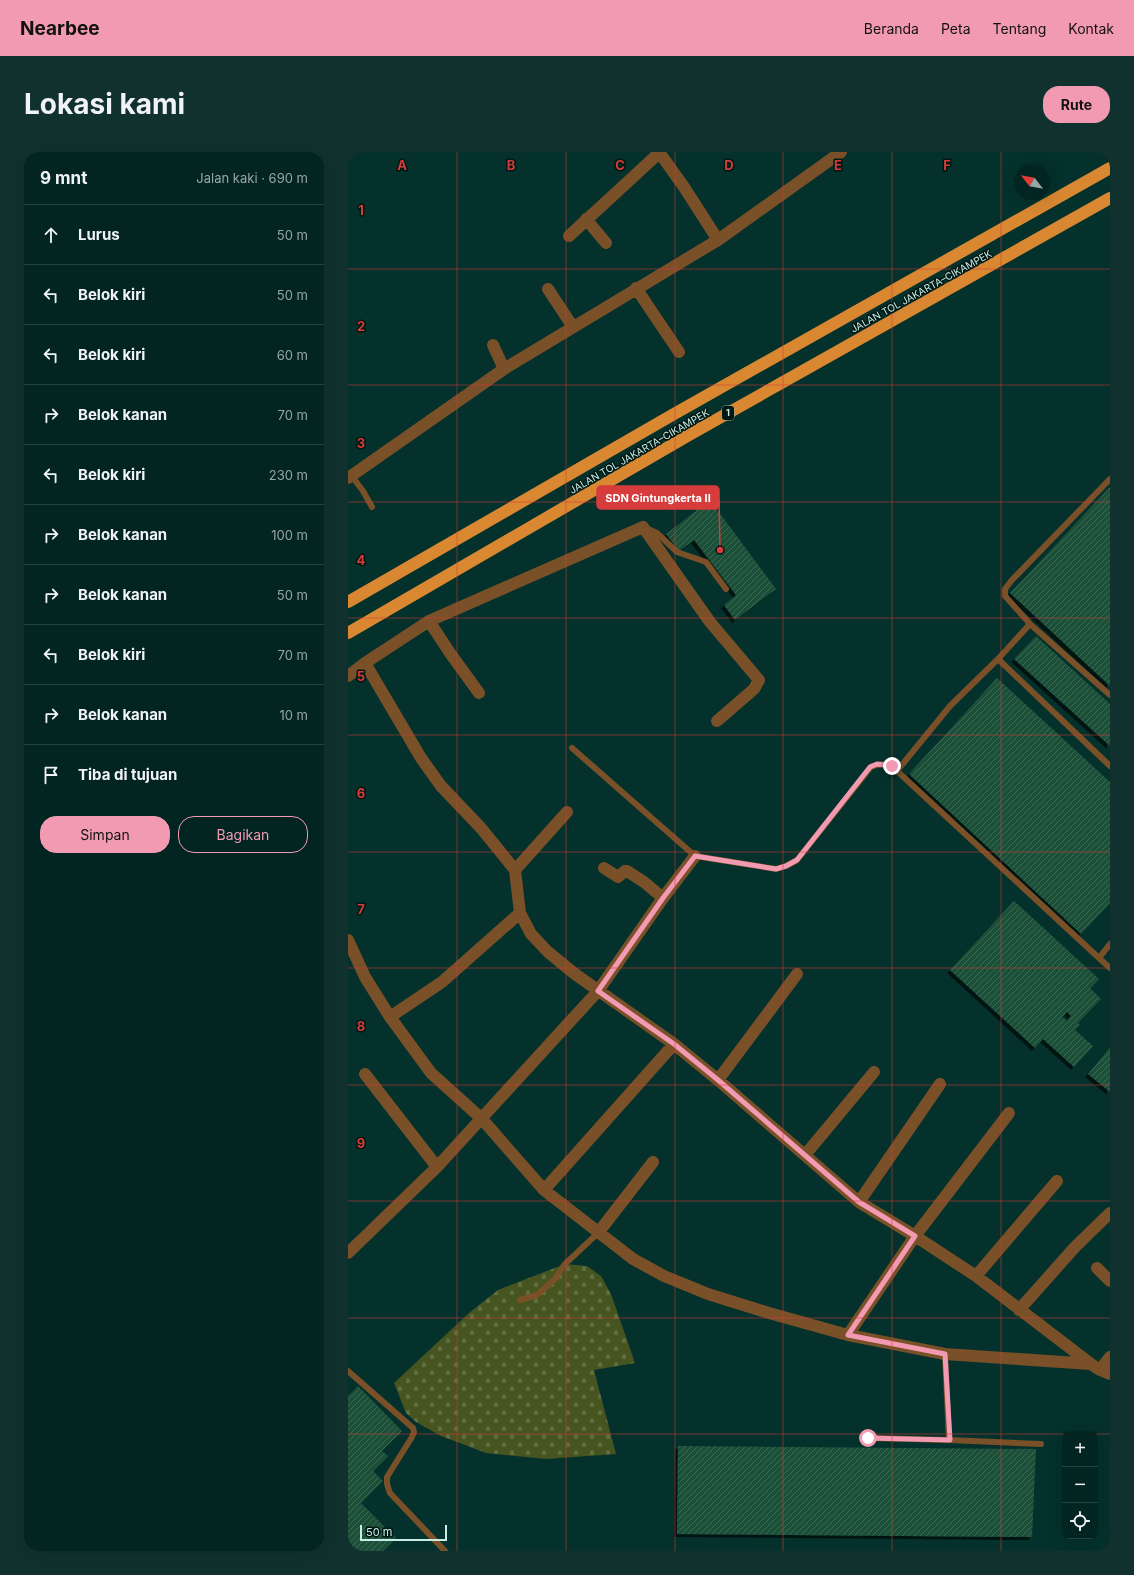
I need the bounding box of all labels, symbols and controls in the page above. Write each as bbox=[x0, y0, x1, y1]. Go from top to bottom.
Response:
text: Nearbee bbox=[20, 17, 100, 40]
text: Beranda bbox=[864, 20, 919, 37]
text: Peta bbox=[941, 20, 971, 37]
text: Tentang bbox=[993, 20, 1046, 37]
text: Kontak bbox=[1068, 20, 1114, 37]
button: Rute bbox=[1043, 86, 1110, 123]
text: Lokasi kami bbox=[24, 87, 185, 121]
text: A bbox=[397, 157, 407, 173]
text: B bbox=[507, 157, 516, 173]
text: C bbox=[615, 157, 625, 173]
text: D bbox=[724, 157, 734, 173]
text: E bbox=[834, 157, 842, 173]
text: F bbox=[943, 157, 951, 173]
north arrow bbox=[1014, 164, 1050, 200]
text: 9 mnt bbox=[40, 168, 87, 188]
text: Jalan kaki · 690 m bbox=[196, 170, 308, 186]
text: 1 bbox=[358, 202, 364, 218]
icon: ahead bbox=[40, 224, 62, 246]
text: Lurus bbox=[78, 225, 120, 244]
text: 50 m bbox=[277, 227, 308, 243]
street label: JALAN TOL JAKARTA–CIKAMPEK bbox=[848, 247, 994, 335]
icon: left bbox=[40, 284, 62, 306]
text: Belok kiri bbox=[78, 285, 145, 304]
text: 50 m bbox=[277, 287, 308, 303]
text: 2 bbox=[357, 318, 365, 334]
icon: left bbox=[40, 344, 62, 366]
text: Belok kiri bbox=[78, 345, 145, 364]
text: 60 m bbox=[277, 347, 308, 363]
icon: right bbox=[40, 404, 62, 426]
text: Belok kanan bbox=[78, 405, 167, 424]
street label: JALAN TOL JAKARTA–CIKAMPEK bbox=[567, 406, 711, 496]
road number: 1 bbox=[722, 406, 734, 420]
text: 70 m bbox=[278, 407, 308, 423]
text: 3 bbox=[357, 435, 365, 451]
icon: left bbox=[40, 464, 62, 486]
text: Belok kiri bbox=[78, 465, 145, 484]
text: 230 m bbox=[269, 467, 308, 483]
callout: SDN Gintungkerta II bbox=[597, 486, 719, 509]
text: SDN Gintungkerta II bbox=[605, 491, 711, 505]
icon: right bbox=[40, 524, 62, 546]
text: Belok kanan bbox=[78, 525, 167, 544]
text: 100 m bbox=[271, 527, 308, 543]
text: 4 bbox=[357, 552, 366, 568]
icon: right bbox=[40, 584, 62, 606]
text: Belok kanan bbox=[78, 585, 167, 604]
text: 50 m bbox=[277, 587, 308, 603]
icon: left bbox=[40, 644, 62, 666]
text: Belok kiri bbox=[78, 645, 145, 664]
text: 70 m bbox=[278, 647, 308, 663]
text: 5 bbox=[357, 668, 365, 684]
icon: right bbox=[40, 704, 62, 726]
text: Belok kanan bbox=[78, 705, 167, 724]
text: 10 m bbox=[279, 707, 308, 723]
route end bbox=[883, 757, 901, 775]
icon: arrive bbox=[40, 764, 62, 786]
text: Tiba di tujuan bbox=[78, 765, 177, 784]
text: 6 bbox=[357, 785, 365, 801]
button: Simpan bbox=[40, 816, 170, 853]
button: Bagikan bbox=[178, 816, 308, 853]
text: 7 bbox=[357, 901, 365, 917]
text: 8 bbox=[357, 1018, 365, 1034]
text: 9 bbox=[357, 1135, 365, 1151]
route start bbox=[859, 1429, 877, 1447]
map controls bbox=[1062, 1431, 1098, 1539]
button: + bbox=[1062, 1431, 1098, 1467]
button: − bbox=[1062, 1467, 1098, 1503]
button: locate bbox=[1062, 1503, 1098, 1539]
scale bar bbox=[360, 1523, 447, 1542]
text: 50 m bbox=[366, 1525, 392, 1539]

